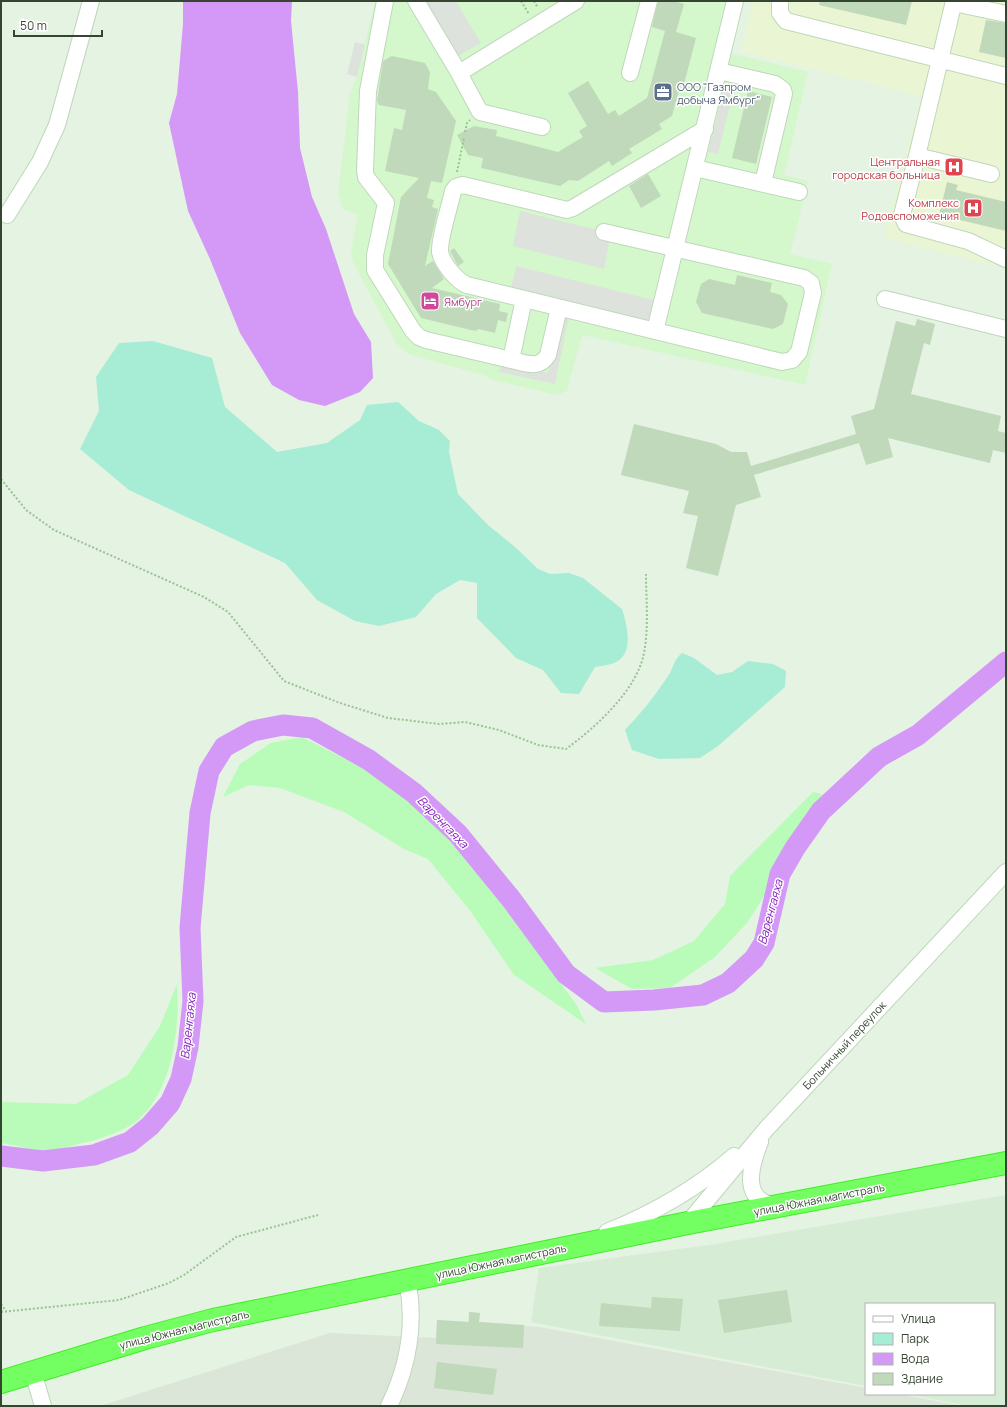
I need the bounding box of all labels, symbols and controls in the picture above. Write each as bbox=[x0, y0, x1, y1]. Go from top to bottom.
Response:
scale bar bbox=[14, 12, 102, 38]
text: 50 m bbox=[20, 17, 47, 34]
place label: ООО "Газпром добыча Ямбург" bbox=[677, 79, 761, 107]
office icon: ООО "Газпром добыча Ямбург" bbox=[652, 81, 674, 103]
place label: Центральная городская больница bbox=[832, 154, 940, 182]
hospital icon: Центральная городская больница bbox=[943, 156, 965, 178]
place label: Комплекс Родовспоможения bbox=[861, 195, 959, 223]
hospital icon: Комплекс Родовспоможения bbox=[962, 197, 984, 219]
hotel icon: Ямбург bbox=[419, 290, 441, 312]
place label: Ямбург bbox=[444, 294, 482, 309]
water label: Варенгаяха bbox=[414, 792, 473, 853]
water label: Варенгаяха bbox=[753, 876, 787, 946]
water label: Варенгаяха bbox=[176, 991, 200, 1060]
street label: Больничный переулок bbox=[799, 997, 889, 1092]
street label: улица Южная магистраль bbox=[752, 1179, 886, 1219]
street label: улица Южная магистраль bbox=[434, 1240, 568, 1282]
legend bbox=[865, 1303, 995, 1395]
street label: улица Южная магистраль bbox=[118, 1306, 251, 1352]
text: Улица bbox=[901, 1310, 935, 1327]
text: Парк bbox=[901, 1330, 930, 1347]
text: Вода bbox=[901, 1350, 929, 1367]
text: Здание bbox=[901, 1370, 943, 1387]

